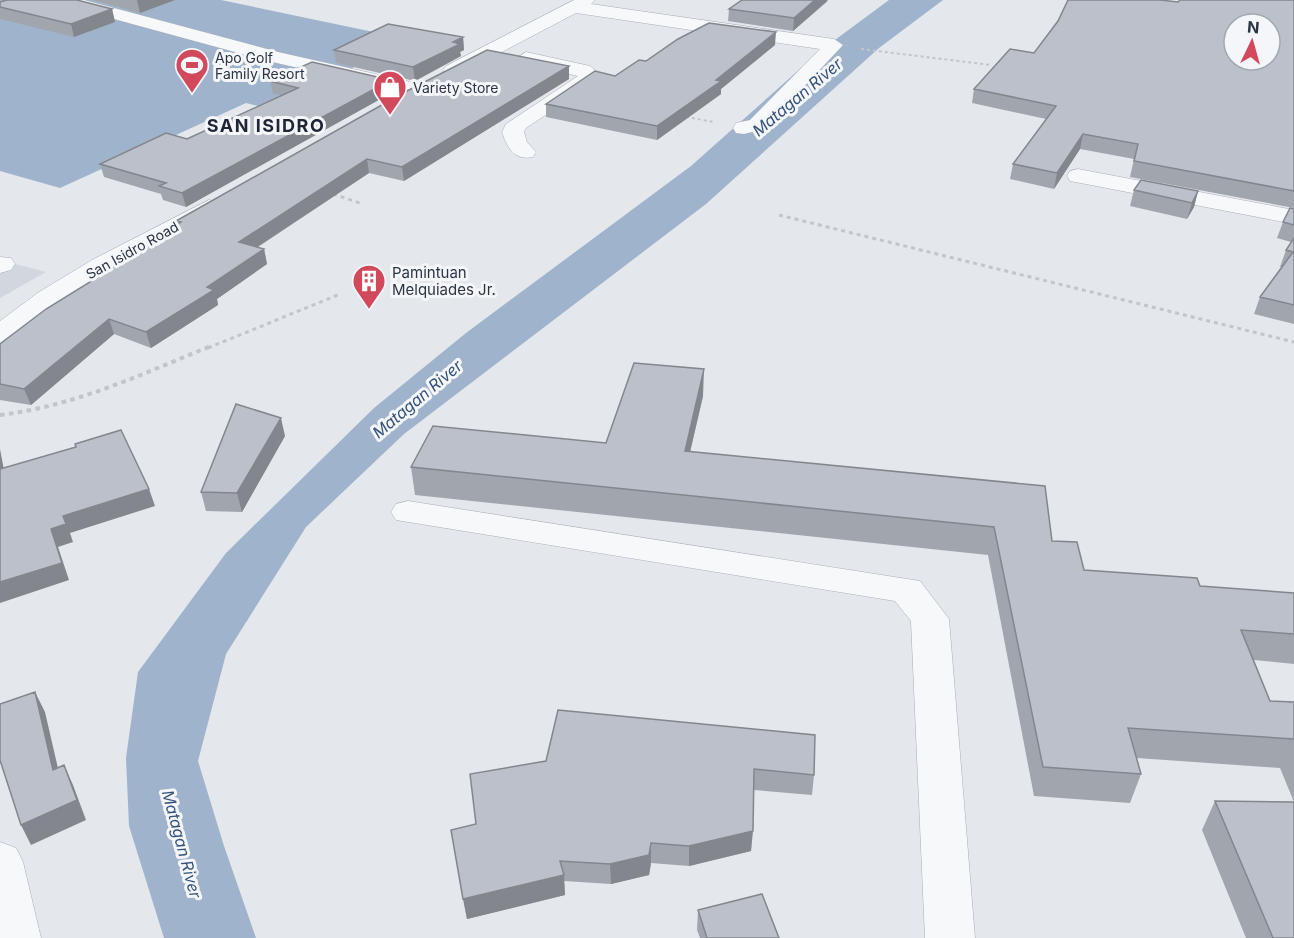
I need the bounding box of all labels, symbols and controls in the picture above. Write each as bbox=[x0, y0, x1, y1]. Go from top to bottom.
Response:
north arrow bbox=[1222, 12, 1282, 72]
text: N bbox=[1246, 17, 1260, 38]
sports icon: Apo Golf Family Resort bbox=[174, 47, 210, 94]
place label: Apo Golf Family Resort bbox=[215, 49, 305, 82]
water label: Matagan River bbox=[748, 53, 847, 140]
shop icon: Variety Store bbox=[372, 69, 408, 116]
place label: Variety Store bbox=[413, 79, 499, 96]
district label: SAN ISIDRO bbox=[207, 115, 325, 136]
street label: San Isidro Road bbox=[83, 218, 181, 282]
building icon: Pamintuan Melquiades Jr. bbox=[351, 263, 387, 310]
place label: Pamintuan Melquiades Jr. bbox=[392, 263, 496, 299]
water label: Matagan River bbox=[368, 355, 467, 442]
water label: Matagan River bbox=[158, 788, 206, 901]

